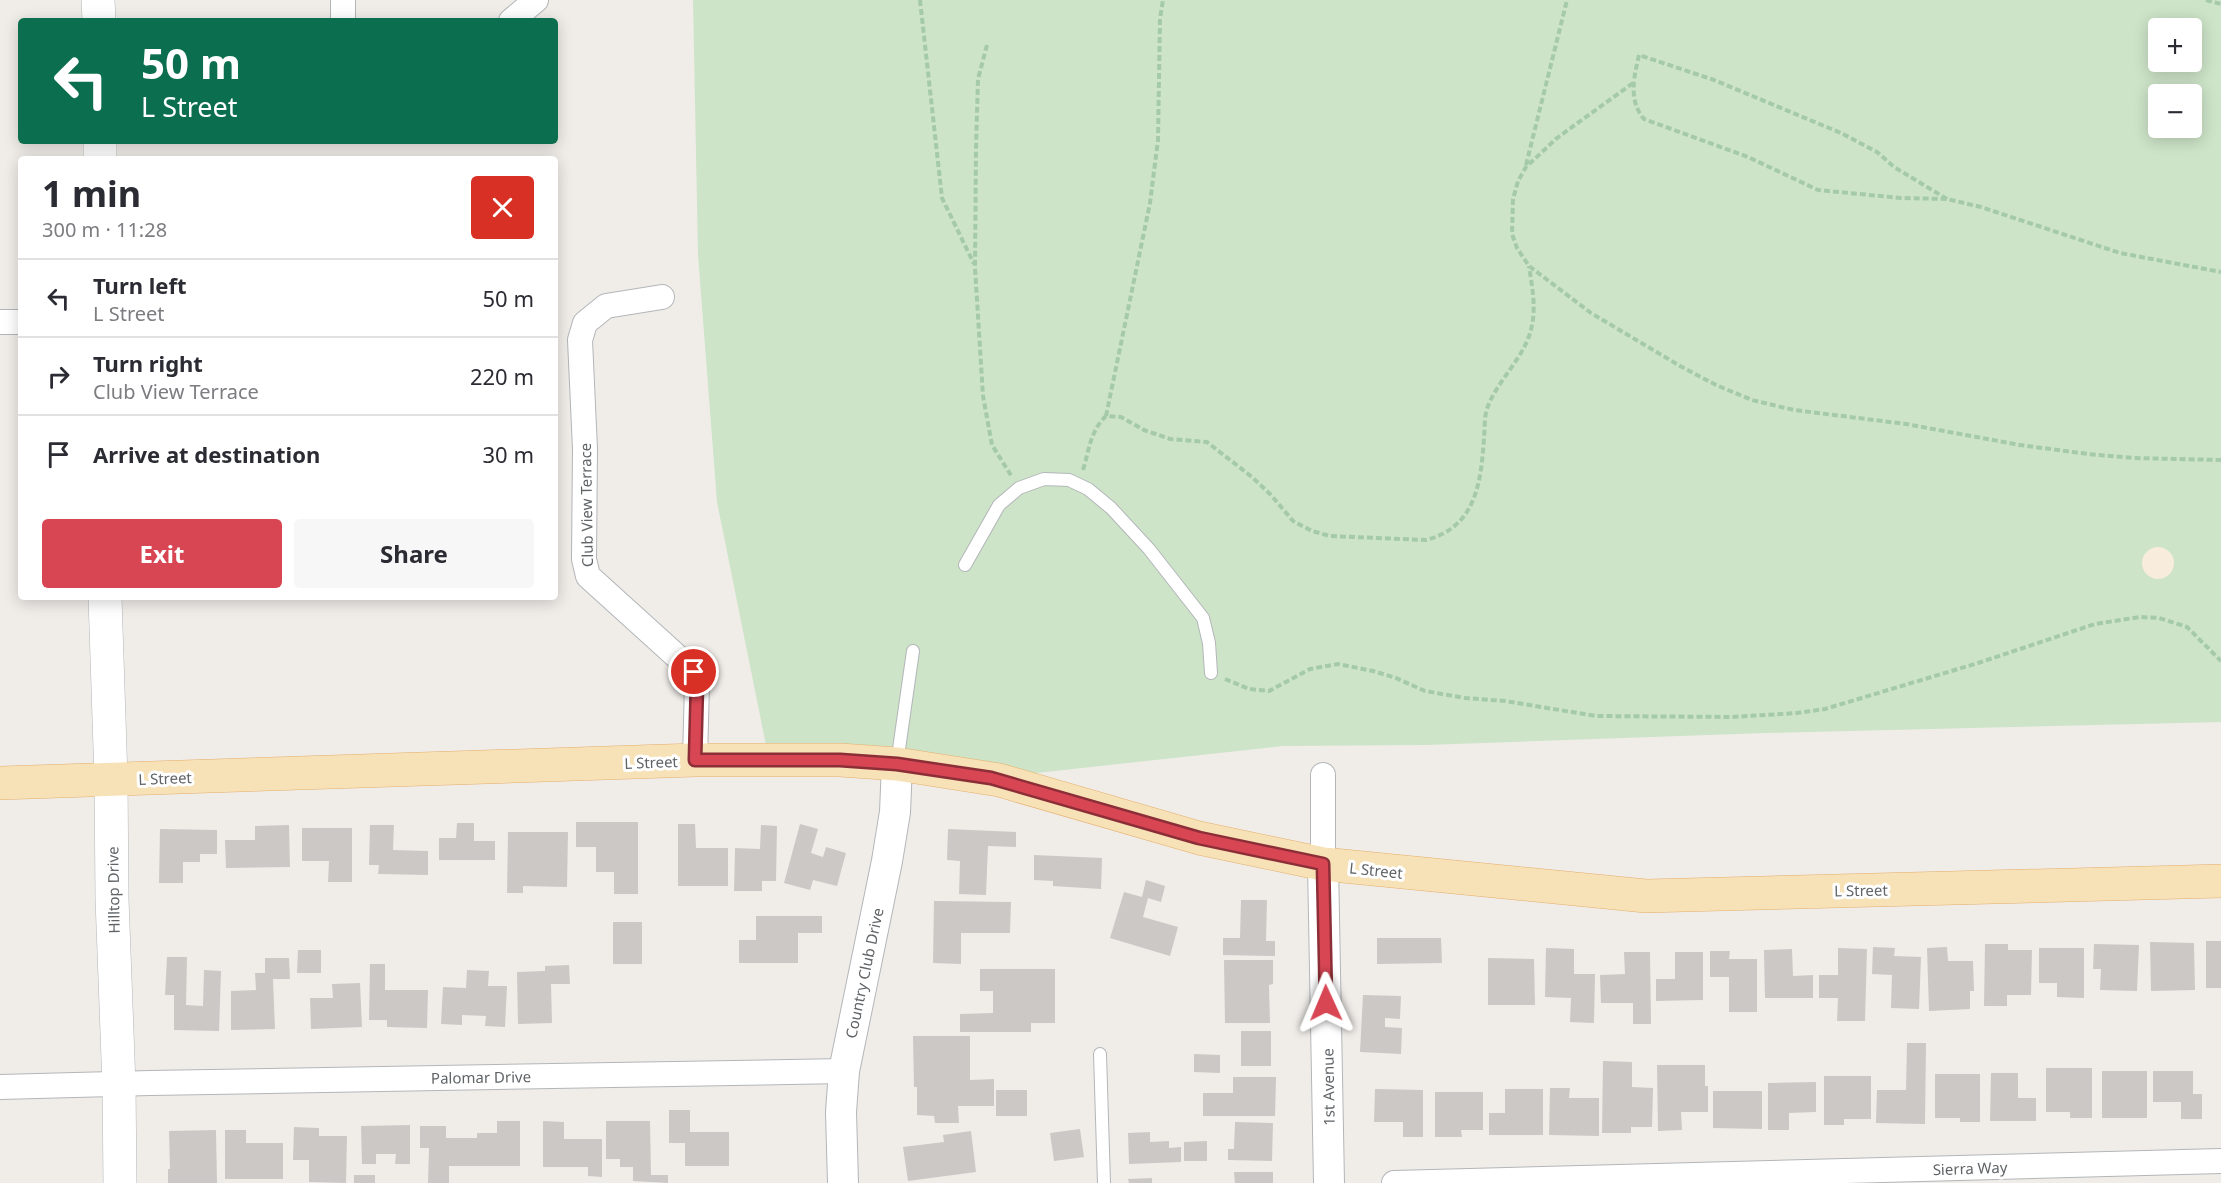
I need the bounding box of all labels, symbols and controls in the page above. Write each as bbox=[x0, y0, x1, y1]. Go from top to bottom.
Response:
map controls bbox=[2148, 18, 2202, 138]
button: + bbox=[2148, 18, 2202, 72]
text: 50 m bbox=[141, 34, 241, 91]
icon: left bbox=[42, 42, 120, 120]
button: − bbox=[2148, 84, 2202, 138]
text: L Street bbox=[141, 88, 238, 125]
text: 1 min bbox=[42, 169, 141, 218]
button: close bbox=[471, 176, 534, 239]
text: 300 m · 11:28 bbox=[42, 216, 167, 243]
text: Turn left bbox=[93, 270, 187, 300]
icon: left bbox=[42, 282, 75, 315]
text: 50 m bbox=[483, 283, 534, 313]
text: L Street bbox=[93, 300, 165, 327]
text: Turn right bbox=[93, 348, 203, 378]
icon: right bbox=[42, 360, 75, 393]
text: 220 m bbox=[470, 361, 534, 391]
text: Club View Terrace bbox=[93, 378, 259, 405]
icon: arrive bbox=[42, 438, 75, 471]
text: Arrive at destination bbox=[93, 439, 320, 469]
text: 30 m bbox=[483, 439, 534, 469]
street label: Club View Terrace bbox=[575, 443, 597, 567]
button: Exit bbox=[42, 519, 282, 588]
button: Share bbox=[294, 519, 534, 588]
pin bbox=[668, 646, 719, 697]
icon: arrive bbox=[677, 655, 710, 688]
street label: L Street bbox=[624, 751, 679, 773]
street label: L Street bbox=[138, 767, 193, 789]
street label: Hilltop Drive bbox=[102, 846, 124, 934]
street label: L Street bbox=[1348, 857, 1404, 883]
street label: L Street bbox=[1834, 880, 1889, 900]
street label: Country Club Drive bbox=[840, 906, 888, 1040]
position arrow bbox=[1294, 971, 1358, 1035]
street label: 1st Avenue bbox=[1317, 1048, 1339, 1126]
street label: Palomar Drive bbox=[431, 1066, 531, 1088]
street label: Sierra Way bbox=[1932, 1157, 2008, 1179]

